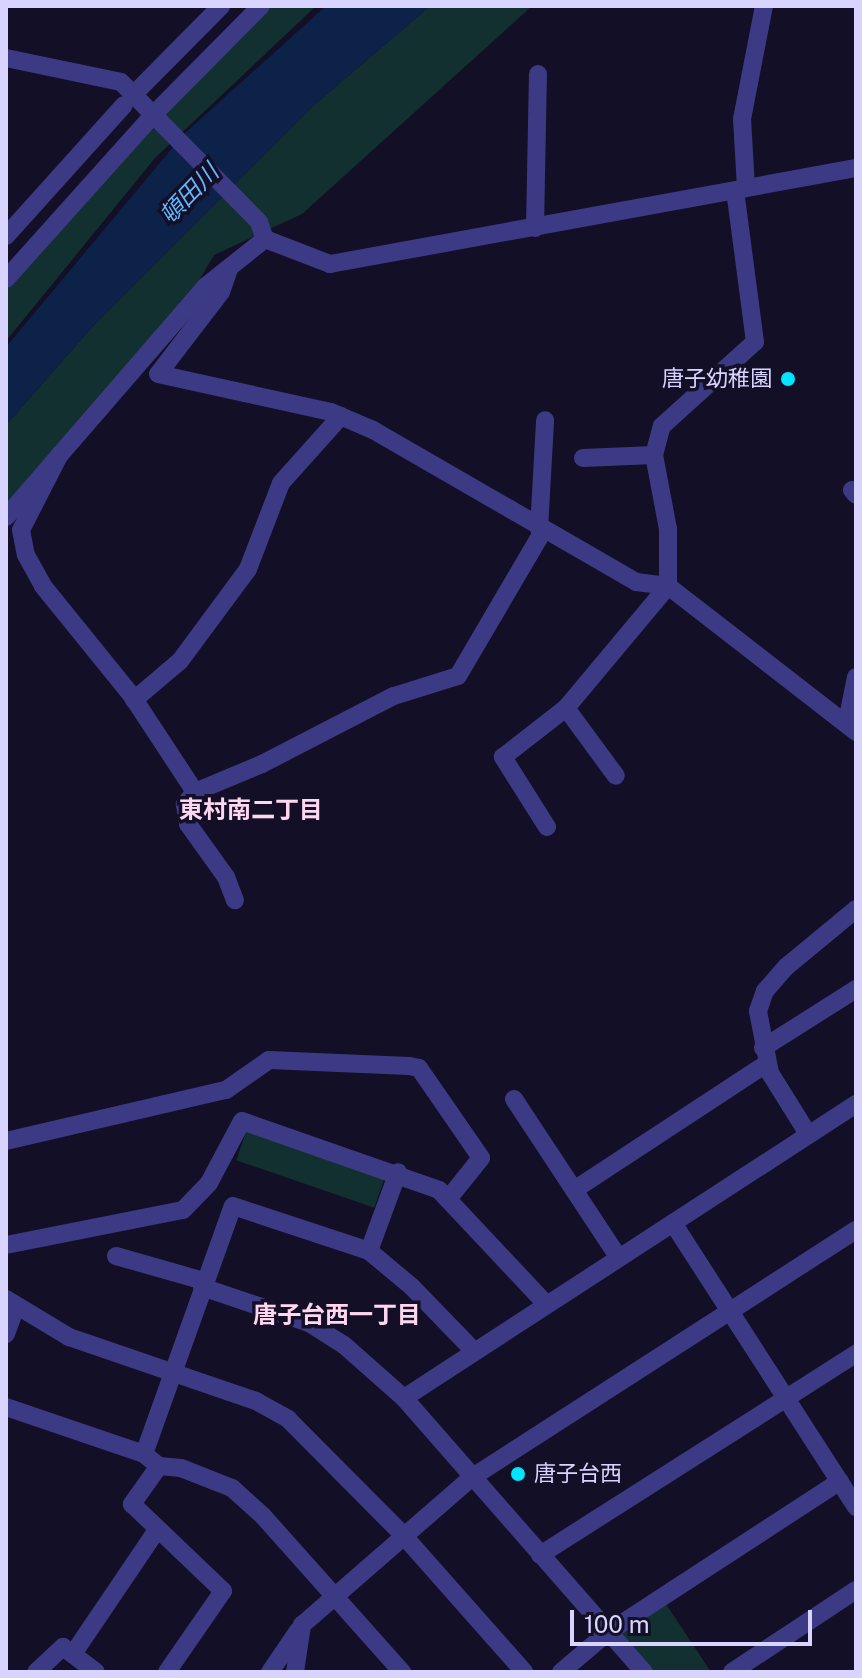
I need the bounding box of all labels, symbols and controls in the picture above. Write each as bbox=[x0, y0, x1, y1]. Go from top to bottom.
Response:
water label: 頓田川 bbox=[154, 158, 224, 230]
place label: 唐子幼稚園 bbox=[662, 366, 772, 392]
marker: 唐子幼稚園 bbox=[779, 370, 797, 388]
district label: 東村南二丁目 bbox=[179, 796, 323, 824]
district label: 唐子台西一丁目 bbox=[253, 1301, 421, 1329]
place label: 唐子台西 bbox=[534, 1461, 622, 1487]
marker: 唐子台西 bbox=[509, 1465, 527, 1483]
scale bar bbox=[574, 1594, 816, 1644]
text: 100 m bbox=[584, 1610, 650, 1638]

